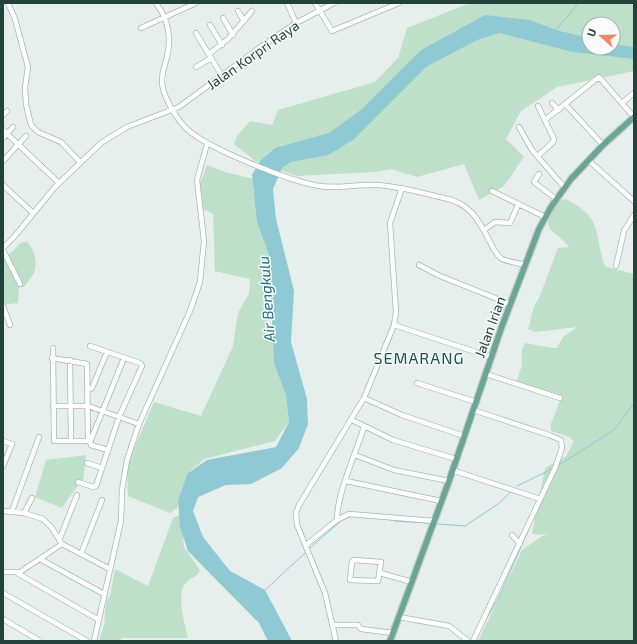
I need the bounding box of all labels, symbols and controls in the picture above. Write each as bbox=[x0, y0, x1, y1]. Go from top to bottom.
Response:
street label: Jalan Korpri Raya bbox=[203, 16, 302, 93]
north arrow bbox=[581, 16, 621, 56]
text: U bbox=[584, 27, 599, 38]
water label: Air Bengkulu bbox=[254, 256, 278, 344]
street label: Jalan Irian bbox=[471, 294, 508, 360]
district label: SEMARANG bbox=[373, 348, 465, 367]

